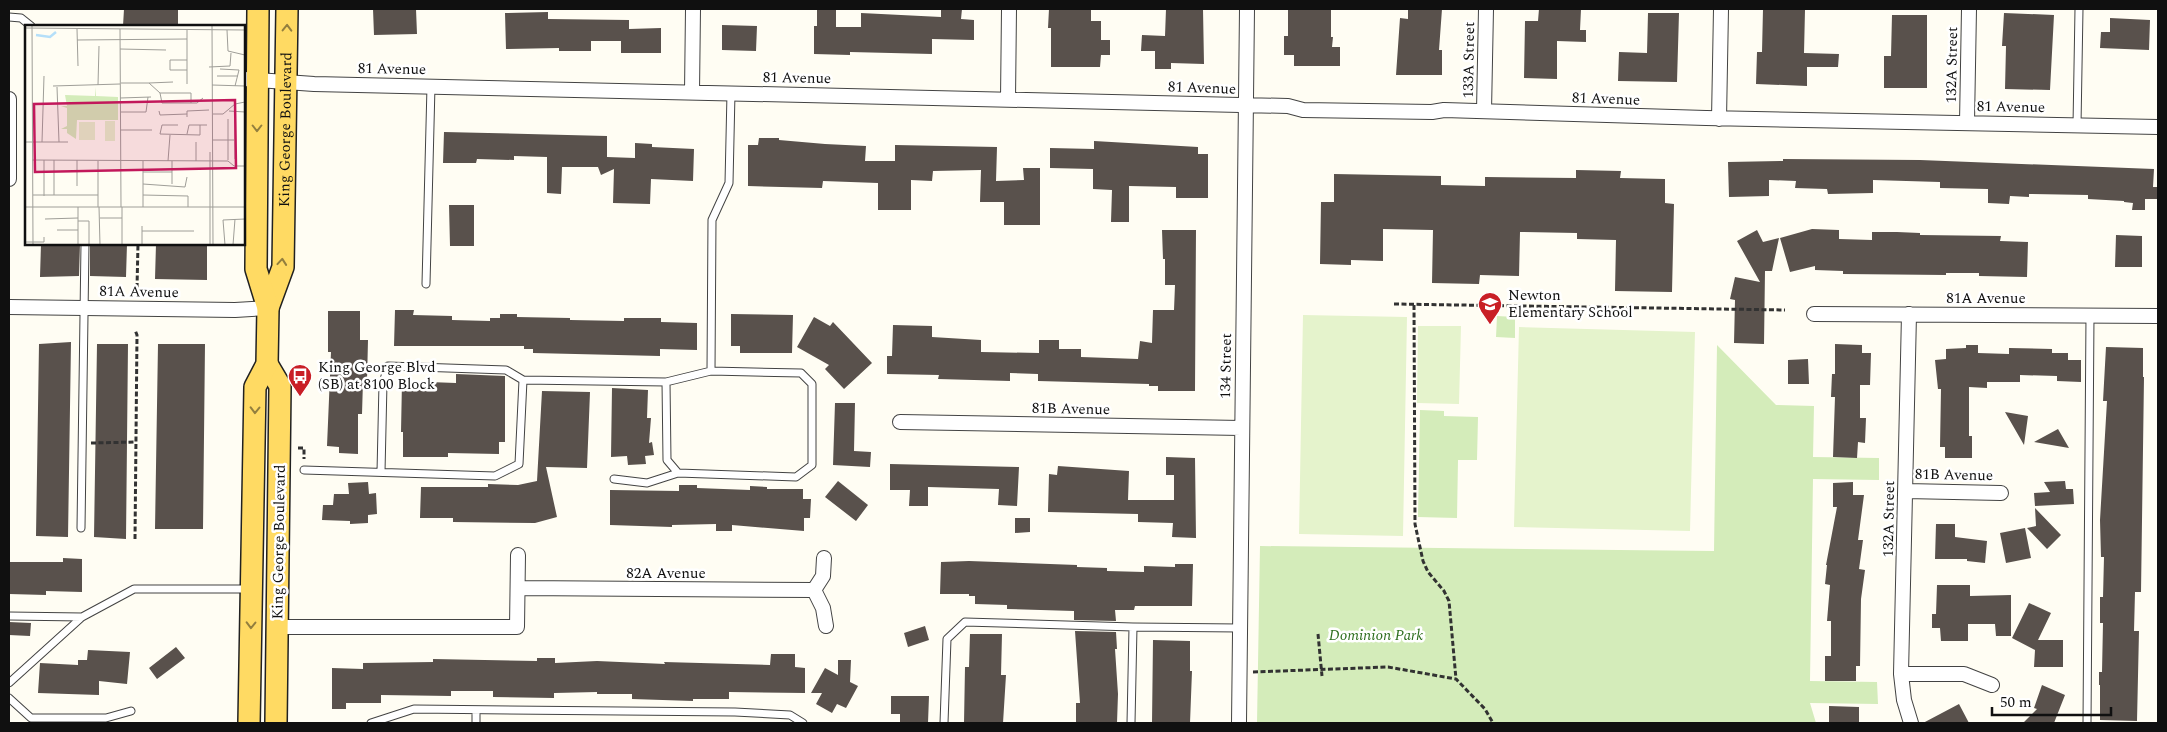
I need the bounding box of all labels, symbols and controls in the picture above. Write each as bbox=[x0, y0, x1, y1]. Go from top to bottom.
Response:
street label: 133A Street bbox=[1457, 21, 1481, 99]
one-way arrow bbox=[282, 24, 292, 32]
inset map bbox=[25, 25, 245, 245]
street label: 132A Street bbox=[1940, 26, 1964, 104]
street label: King George Boulevard bbox=[272, 52, 298, 207]
street label: 81 Avenue bbox=[358, 57, 426, 81]
street label: 81 Avenue bbox=[763, 66, 831, 90]
street label: 81 Avenue bbox=[1167, 75, 1237, 101]
street label: 81 Avenue bbox=[1571, 86, 1641, 112]
street label: 81 Avenue bbox=[1977, 95, 2045, 119]
one-way arrow bbox=[252, 124, 262, 132]
one-way arrow bbox=[276, 257, 287, 265]
street label: 81A Avenue bbox=[99, 280, 179, 304]
place label: Newton Elementary School bbox=[1508, 284, 1633, 324]
street label: 81A Avenue bbox=[1946, 287, 2026, 310]
school or university icon: Newton Elementary School bbox=[1477, 291, 1503, 325]
street label: 134 Street bbox=[1214, 333, 1238, 399]
place label: King George Blvd (SB) at 8100 Block bbox=[318, 356, 436, 396]
bus stop icon: King George Blvd (SB) at 8100 Block bbox=[287, 363, 313, 397]
street label: 81B Avenue bbox=[1032, 397, 1110, 421]
one-way arrow bbox=[250, 406, 260, 414]
street label: 81B Avenue bbox=[1915, 463, 1993, 487]
street label: King George Boulevard bbox=[266, 464, 292, 620]
street label: 132A Street bbox=[1877, 480, 1901, 558]
street label: 82A Avenue bbox=[626, 562, 706, 585]
one-way arrow bbox=[246, 622, 256, 629]
park label: Dominion Park bbox=[1329, 624, 1423, 647]
scale bar bbox=[1992, 684, 2111, 716]
text: 50 m bbox=[2000, 691, 2032, 714]

